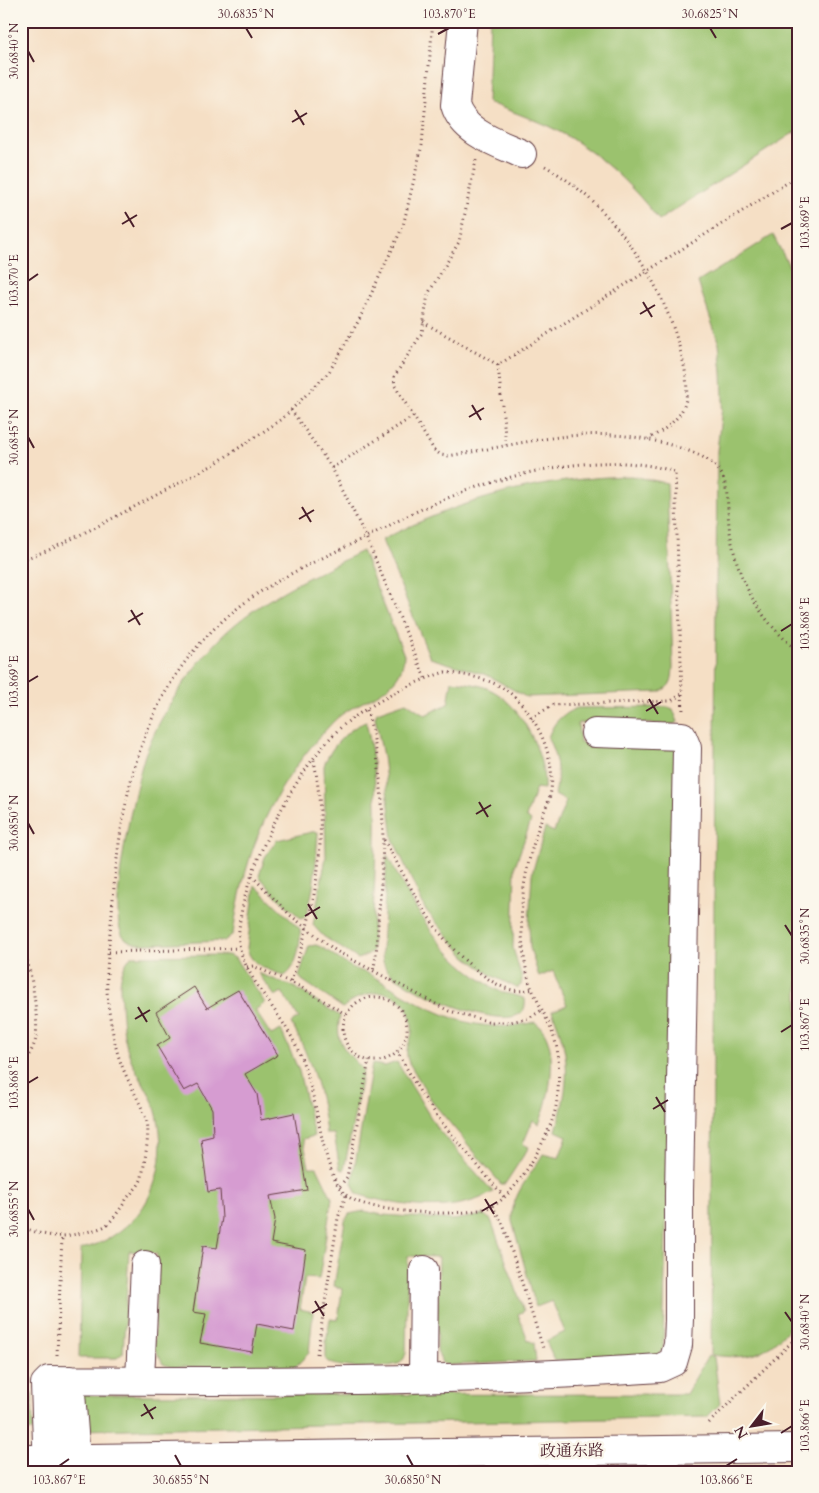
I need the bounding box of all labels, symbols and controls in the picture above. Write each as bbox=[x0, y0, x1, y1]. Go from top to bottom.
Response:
text: 30.6835°N bbox=[218, 6, 275, 22]
text: 103.870°E bbox=[422, 6, 476, 22]
text: 30.6825°N bbox=[682, 6, 739, 22]
text: 30.6840°N bbox=[6, 22, 22, 79]
text: 103.869°E bbox=[797, 196, 813, 250]
text: 103.870°E bbox=[6, 254, 22, 308]
text: 30.6845°N bbox=[6, 408, 22, 465]
text: 103.868°E bbox=[797, 597, 813, 651]
text: 103.869°E bbox=[6, 655, 22, 709]
text: 30.6850°N bbox=[6, 794, 22, 851]
text: 30.6835°N bbox=[797, 907, 813, 964]
text: 103.867°E bbox=[797, 998, 813, 1052]
text: 103.868°E bbox=[6, 1056, 22, 1110]
text: 30.6855°N bbox=[6, 1180, 22, 1237]
text: 30.6840°N bbox=[797, 1293, 813, 1350]
text: 103.866°E bbox=[797, 1399, 813, 1453]
north arrow bbox=[726, 1400, 776, 1450]
text: N bbox=[730, 1422, 753, 1443]
street label: 政通东路 bbox=[540, 1439, 604, 1463]
text: 103.867°E bbox=[32, 1472, 86, 1488]
text: 30.6855°N bbox=[153, 1472, 210, 1488]
text: 30.6850°N bbox=[385, 1472, 442, 1488]
text: 103.866°E bbox=[699, 1472, 753, 1488]

